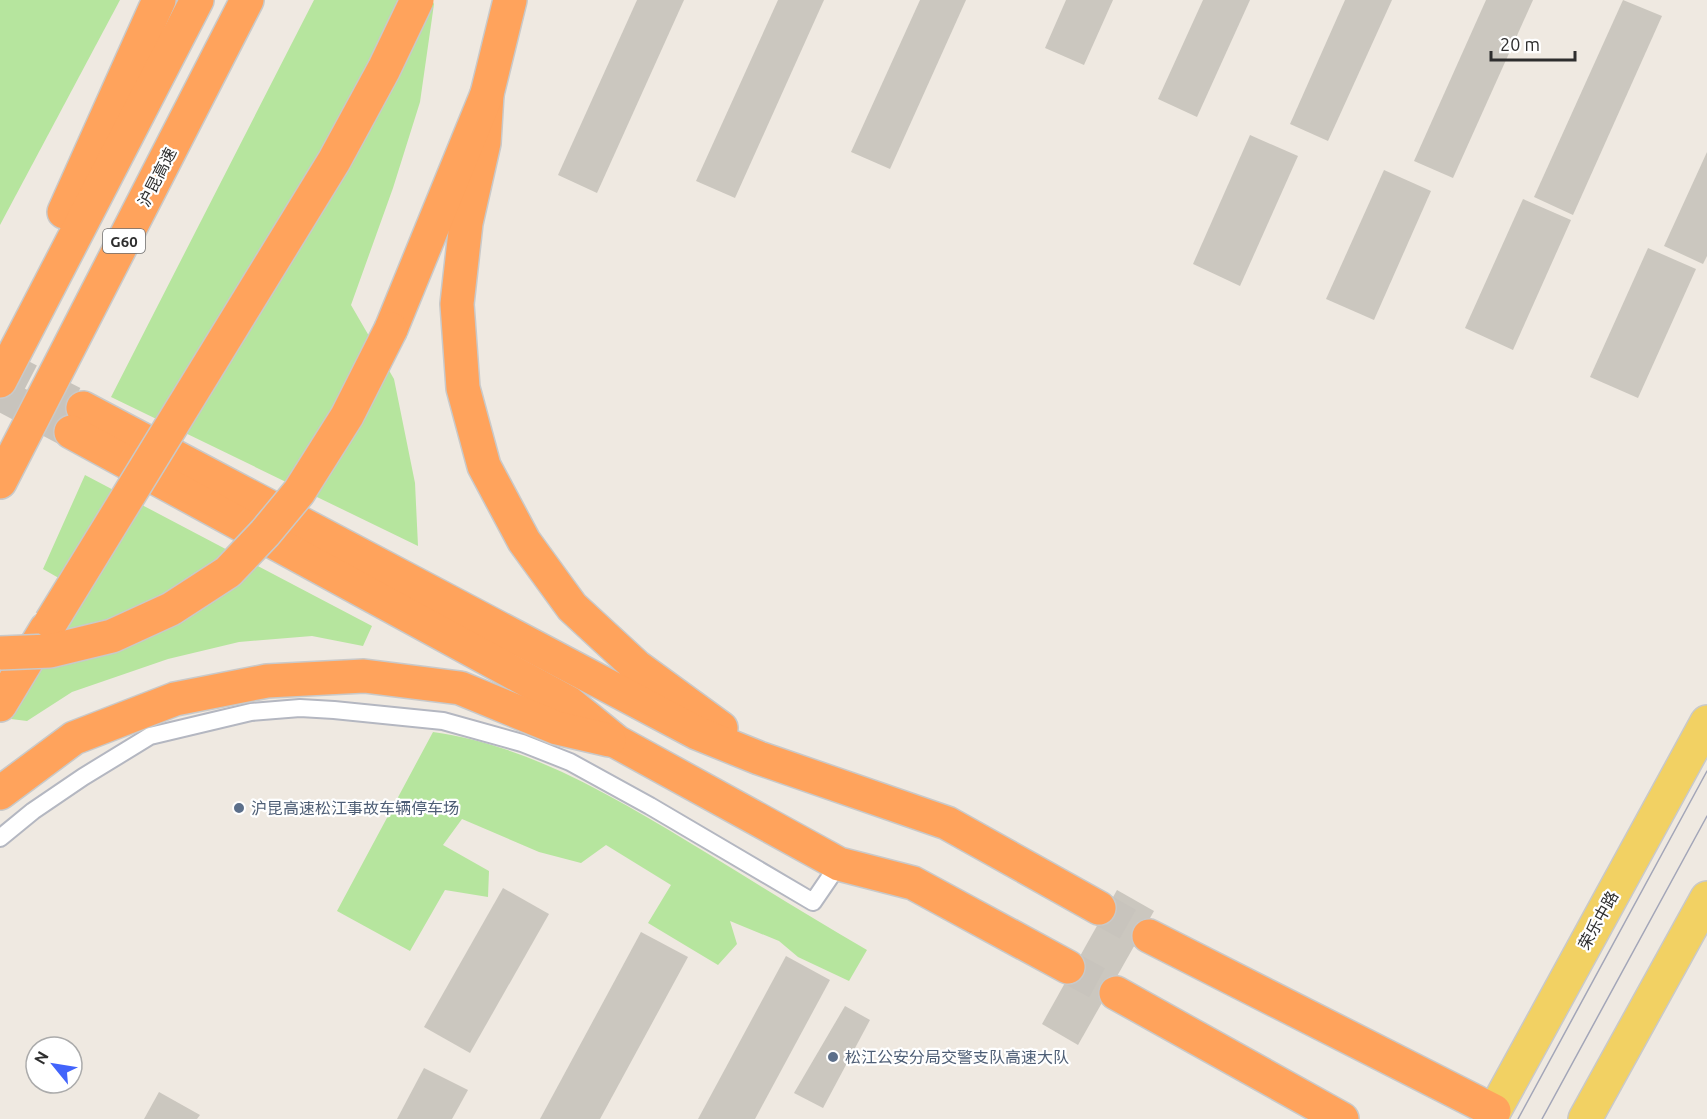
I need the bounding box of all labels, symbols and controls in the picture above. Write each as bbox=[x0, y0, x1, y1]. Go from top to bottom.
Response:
scale bar bbox=[1491, 24, 1575, 62]
text: 20 m bbox=[1500, 34, 1540, 54]
street label: 沪昆高速 bbox=[134, 144, 180, 210]
road number: G60 bbox=[103, 229, 145, 253]
place label: 沪昆高速松江事故车辆停车场 bbox=[251, 799, 459, 817]
marker: 沪昆高速松江事故车辆停车场 bbox=[232, 801, 246, 815]
street label: 荣乐中路 bbox=[1575, 888, 1621, 952]
north arrow bbox=[24, 1035, 84, 1095]
text: N bbox=[30, 1048, 52, 1067]
place label: 松江公安分局交警支队高速大队 bbox=[845, 1048, 1069, 1066]
marker: 松江公安分局交警支队高速大队 bbox=[826, 1050, 840, 1064]

